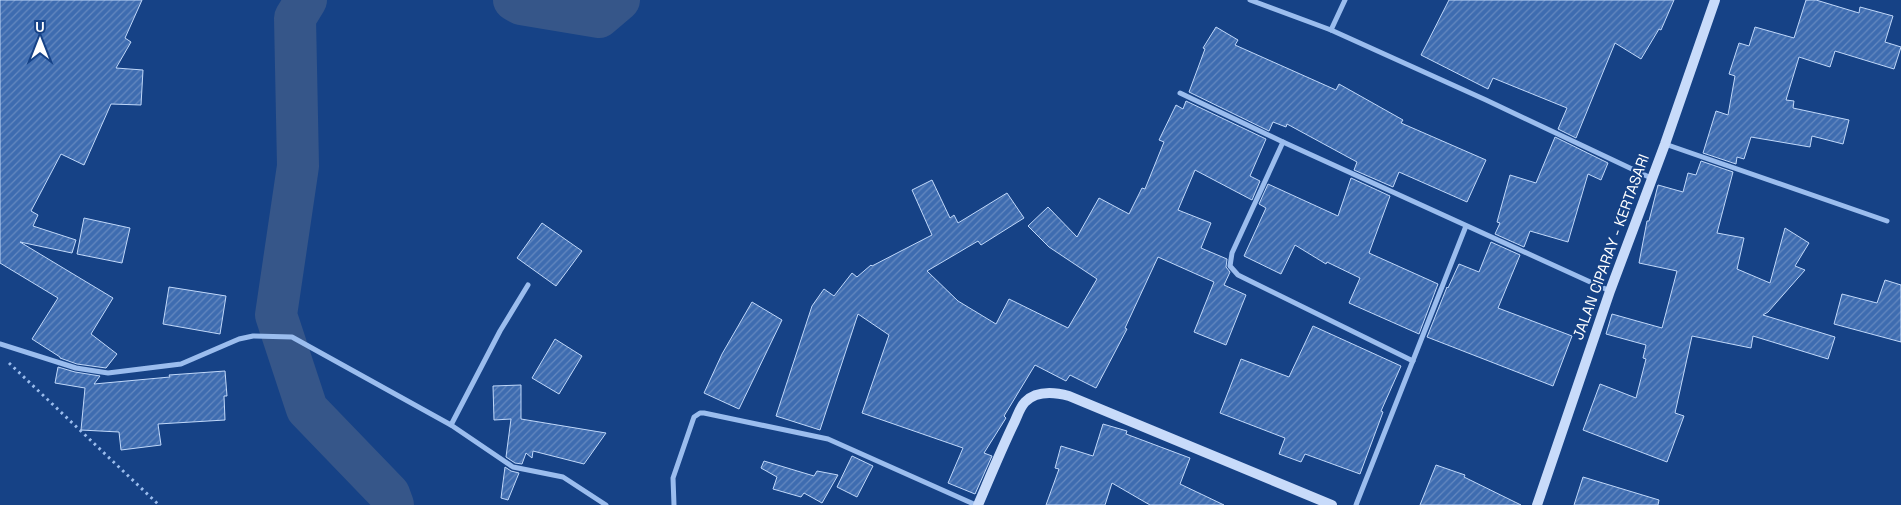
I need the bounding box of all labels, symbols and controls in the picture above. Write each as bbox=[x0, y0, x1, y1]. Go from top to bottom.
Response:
north arrow bbox=[15, 15, 65, 65]
text: U bbox=[35, 18, 45, 36]
street label: JALAN CIPARAY - KERTASARI bbox=[1568, 151, 1653, 342]

